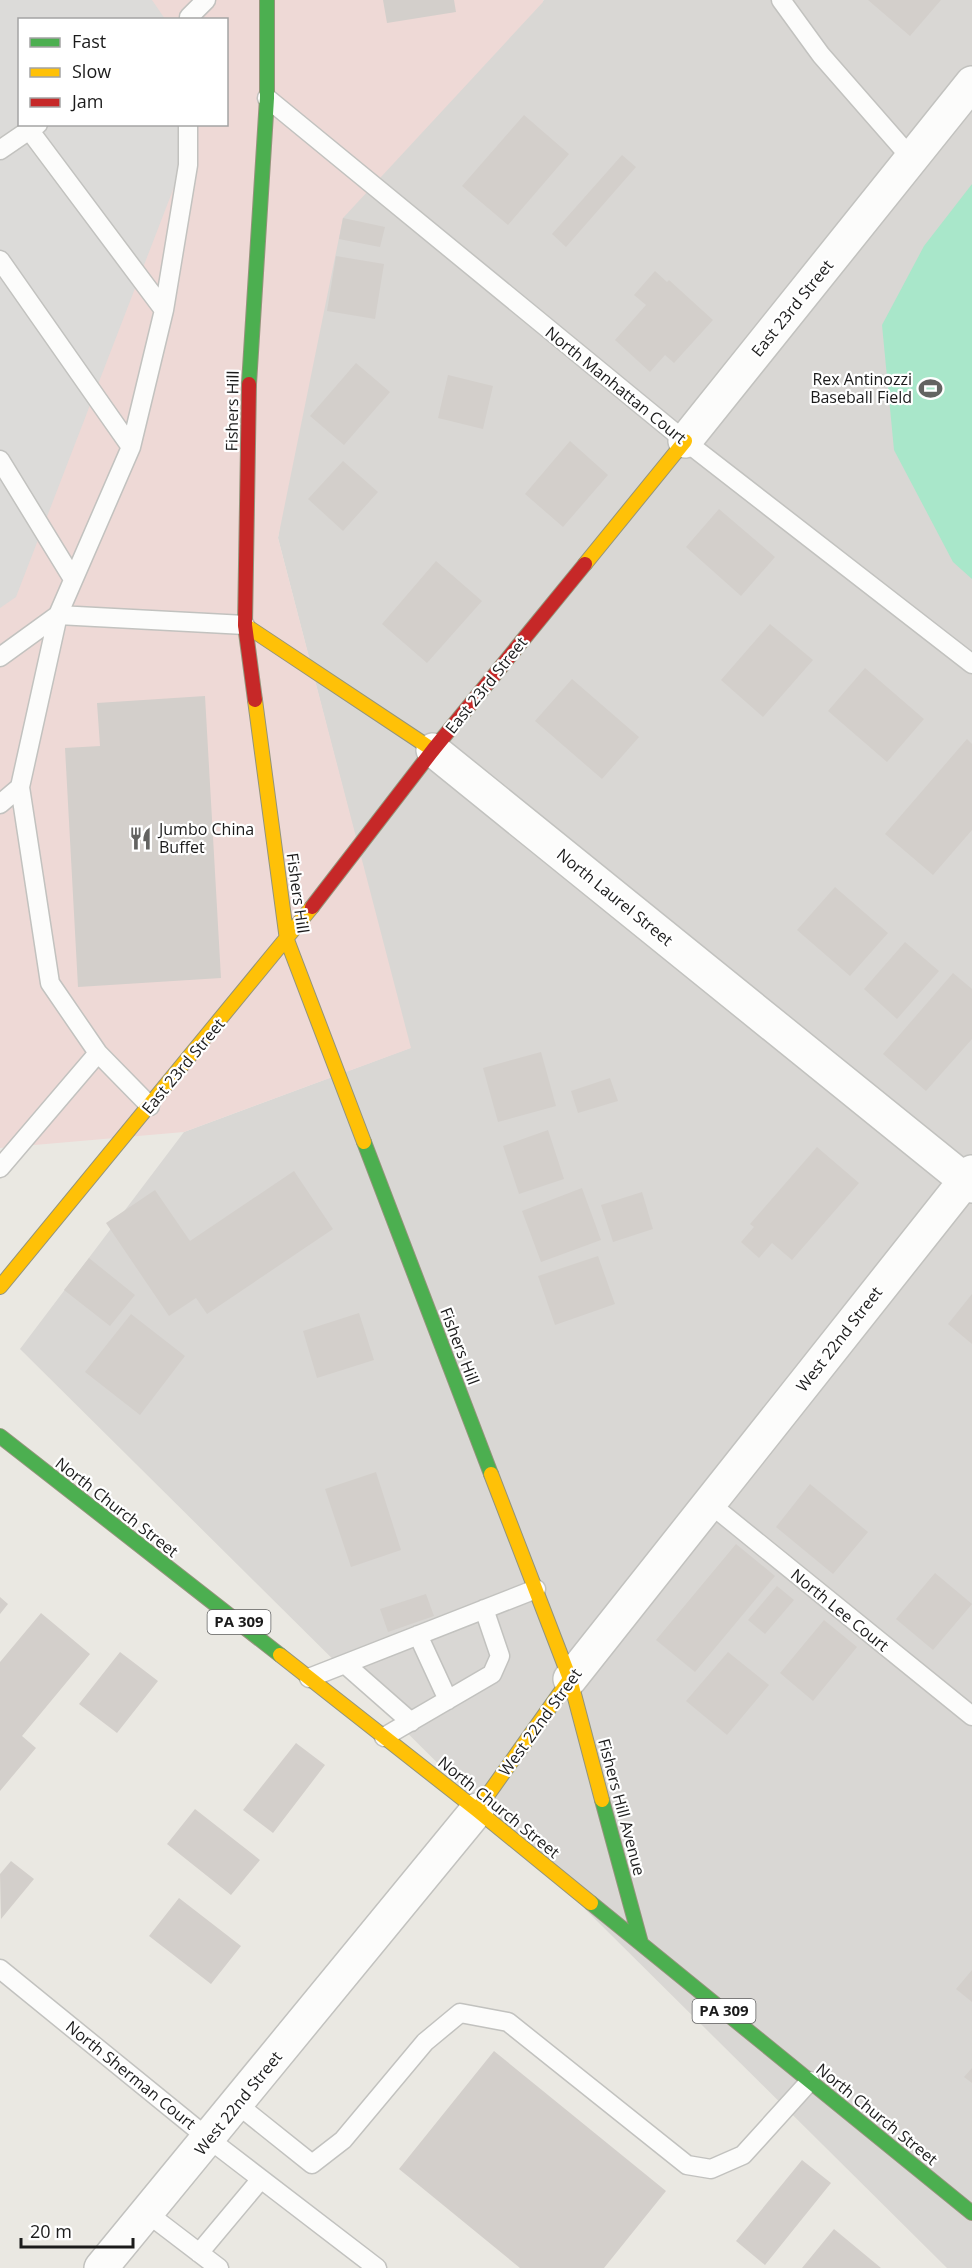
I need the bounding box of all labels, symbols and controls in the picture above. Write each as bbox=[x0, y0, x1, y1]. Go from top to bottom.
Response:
legend bbox=[18, 18, 228, 126]
text: Fast bbox=[72, 29, 106, 53]
text: Slow bbox=[72, 59, 111, 83]
text: Jam bbox=[70, 89, 104, 113]
street label: East 23rd Street bbox=[746, 255, 838, 361]
street label: North Manhattan Court bbox=[541, 321, 691, 449]
place label: Rex Antinozzi Baseball Field bbox=[810, 368, 912, 408]
street label: Fishers Hill bbox=[220, 370, 244, 452]
sports icon: Rex Antinozzi Baseball Field bbox=[917, 375, 943, 401]
street label: East 23rd Street bbox=[440, 632, 532, 738]
place label: Jumbo China Buffet bbox=[157, 818, 254, 858]
restaurant icon: Jumbo China Buffet bbox=[128, 825, 154, 851]
street label: North Laurel Street bbox=[552, 843, 678, 951]
street label: Fishers Hill bbox=[281, 851, 315, 935]
street label: East 23rd Street bbox=[136, 1013, 230, 1119]
street label: West 22nd Street bbox=[791, 1282, 887, 1396]
street label: Fishers Hill bbox=[435, 1304, 485, 1388]
street label: North Church Street bbox=[51, 1452, 183, 1562]
street label: North Lee Court bbox=[786, 1564, 894, 1657]
road number: PA 309 bbox=[208, 1610, 270, 1634]
street label: West 22nd Street bbox=[493, 1664, 587, 1780]
street label: Fishers Hill Avenue bbox=[593, 1736, 651, 1878]
street label: North Church Street bbox=[434, 1751, 565, 1863]
road number: PA 309 bbox=[692, 1999, 756, 2023]
street label: North Sherman Court bbox=[61, 2016, 201, 2135]
street label: West 22nd Street bbox=[189, 2046, 287, 2160]
street label: North Church Street bbox=[812, 2058, 943, 2170]
scale bar bbox=[21, 2211, 134, 2249]
text: 20 m bbox=[30, 2219, 72, 2243]

